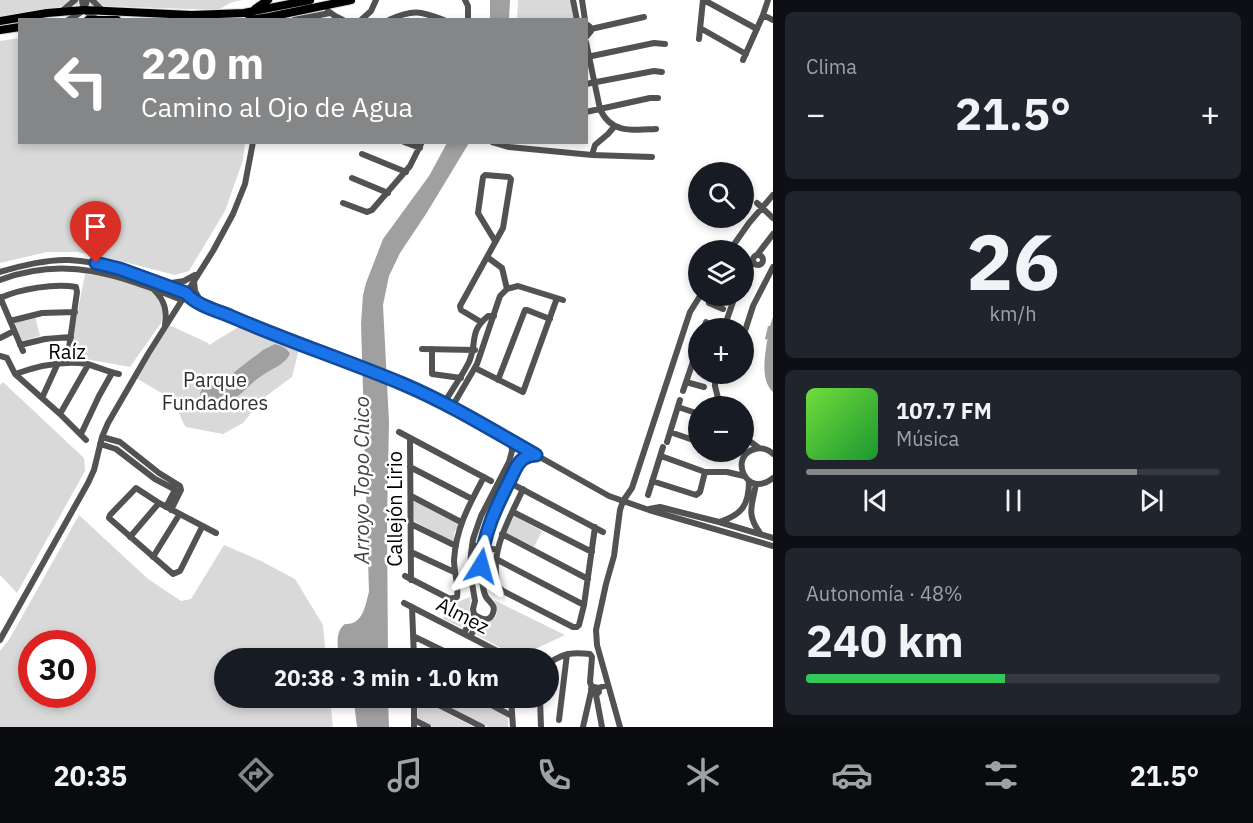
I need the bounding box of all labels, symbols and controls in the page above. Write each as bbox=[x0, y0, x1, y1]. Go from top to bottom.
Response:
text: 220 m bbox=[141, 36, 264, 91]
icon: left bbox=[42, 42, 120, 120]
text: Clima bbox=[806, 53, 857, 80]
text: 21.5° bbox=[955, 84, 1071, 142]
text: Camino al Ojo de Agua bbox=[141, 89, 413, 124]
text: − bbox=[806, 92, 826, 135]
text: + bbox=[1200, 92, 1220, 135]
map controls bbox=[688, 162, 754, 462]
button: search bbox=[688, 162, 754, 228]
pin bbox=[70, 201, 121, 263]
icon: arrive bbox=[79, 210, 112, 243]
text: 26 bbox=[966, 210, 1060, 311]
button: layers bbox=[688, 240, 754, 306]
text: km/h bbox=[989, 300, 1037, 327]
button: + bbox=[688, 318, 754, 384]
street label: Raíz bbox=[48, 338, 86, 365]
park label: Parque Fundadores bbox=[162, 366, 268, 416]
water label: Arroyo Topo Chico bbox=[347, 396, 375, 565]
button: − bbox=[688, 396, 754, 462]
text: 107.7 FM bbox=[896, 396, 992, 425]
text: Música bbox=[896, 425, 959, 452]
street label: Callejón Lirio bbox=[381, 451, 408, 567]
icon: previous bbox=[859, 484, 892, 517]
icon: pause bbox=[997, 484, 1030, 517]
icon: next bbox=[1135, 484, 1168, 517]
position arrow bbox=[449, 534, 513, 598]
text: Autonomía · 48% bbox=[806, 580, 963, 607]
street label: Almez bbox=[432, 590, 494, 640]
text: 240 km bbox=[806, 611, 964, 669]
speed limit sign: 30 bbox=[18, 630, 96, 708]
text: 20:38 · 3 min · 1.0 km bbox=[274, 663, 499, 692]
icon: directions bbox=[235, 754, 277, 796]
icon: music bbox=[384, 754, 426, 796]
icon: phone bbox=[533, 754, 575, 796]
icon: climate bbox=[682, 754, 724, 796]
icon: car bbox=[831, 754, 873, 796]
icon: filters bbox=[980, 754, 1022, 796]
text: 20:35 bbox=[54, 758, 127, 793]
text: 21.5° bbox=[1130, 758, 1199, 793]

